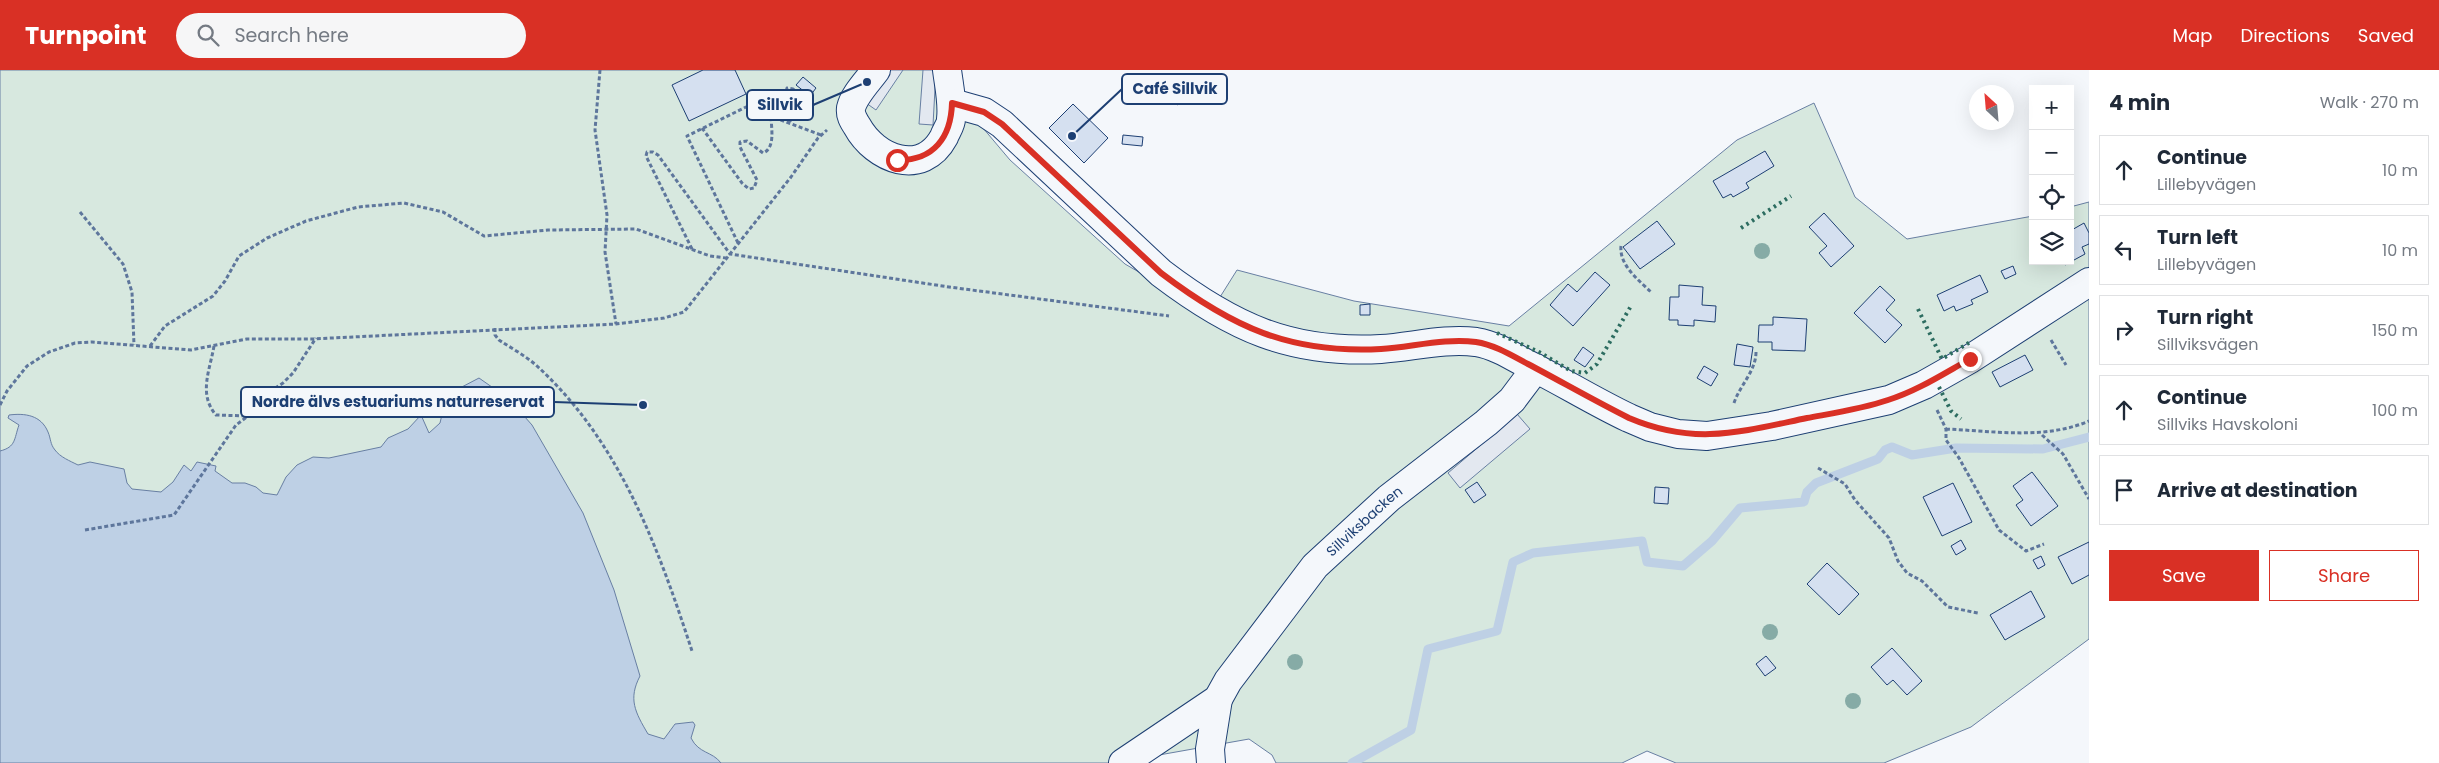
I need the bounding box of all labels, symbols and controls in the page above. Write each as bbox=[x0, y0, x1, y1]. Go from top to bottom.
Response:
search box bbox=[176, 13, 526, 58]
text: Turnpoint bbox=[25, 19, 146, 52]
icon: search bbox=[194, 21, 222, 49]
text: Search here bbox=[234, 22, 349, 49]
text: Map bbox=[2173, 23, 2212, 48]
text: Directions bbox=[2240, 23, 2330, 48]
text: Saved bbox=[2358, 23, 2414, 48]
callout: Café Sillvik bbox=[1122, 74, 1227, 104]
text: Café Sillvik bbox=[1132, 78, 1218, 99]
north arrow bbox=[1969, 85, 2014, 130]
map controls bbox=[2029, 85, 2074, 265]
button: + bbox=[2029, 85, 2074, 130]
text: 4 min bbox=[2109, 88, 2170, 117]
callout: Sillvik bbox=[747, 90, 813, 120]
text: Walk · 270 m bbox=[2320, 91, 2419, 114]
text: Sillvik bbox=[757, 94, 804, 115]
button: − bbox=[2029, 130, 2074, 175]
text: Continue bbox=[2157, 144, 2247, 171]
route start bbox=[886, 149, 909, 172]
icon: ahead bbox=[2110, 156, 2138, 184]
text: 10 m bbox=[2382, 159, 2418, 182]
text: Lillebyvägen bbox=[2157, 173, 2256, 196]
button: locate bbox=[2029, 175, 2074, 220]
button: layers bbox=[2029, 220, 2074, 265]
text: Turn left bbox=[2157, 224, 2238, 251]
icon: left bbox=[2110, 236, 2138, 264]
text: 10 m bbox=[2382, 239, 2418, 262]
text: Lillebyvägen bbox=[2157, 253, 2256, 276]
text: Turn right bbox=[2157, 304, 2253, 331]
icon: right bbox=[2110, 316, 2138, 344]
text: 150 m bbox=[2372, 319, 2418, 342]
text: Sillviksvägen bbox=[2157, 333, 2258, 356]
route end bbox=[1959, 348, 1982, 371]
text: Continue bbox=[2157, 384, 2247, 411]
callout: Nordre älvs estuariums naturreservat bbox=[241, 387, 554, 417]
text: Nordre älvs estuariums naturreservat bbox=[252, 391, 544, 412]
icon: ahead bbox=[2110, 396, 2138, 424]
text: 100 m bbox=[2372, 399, 2418, 422]
text: Sillviks Havskoloni bbox=[2157, 413, 2298, 436]
icon: arrive bbox=[2110, 476, 2138, 504]
text: Arrive at destination bbox=[2157, 477, 2358, 504]
street label: Sillviksbacken bbox=[1322, 481, 1407, 561]
button: Save bbox=[2109, 550, 2259, 601]
button: Share bbox=[2269, 550, 2419, 601]

